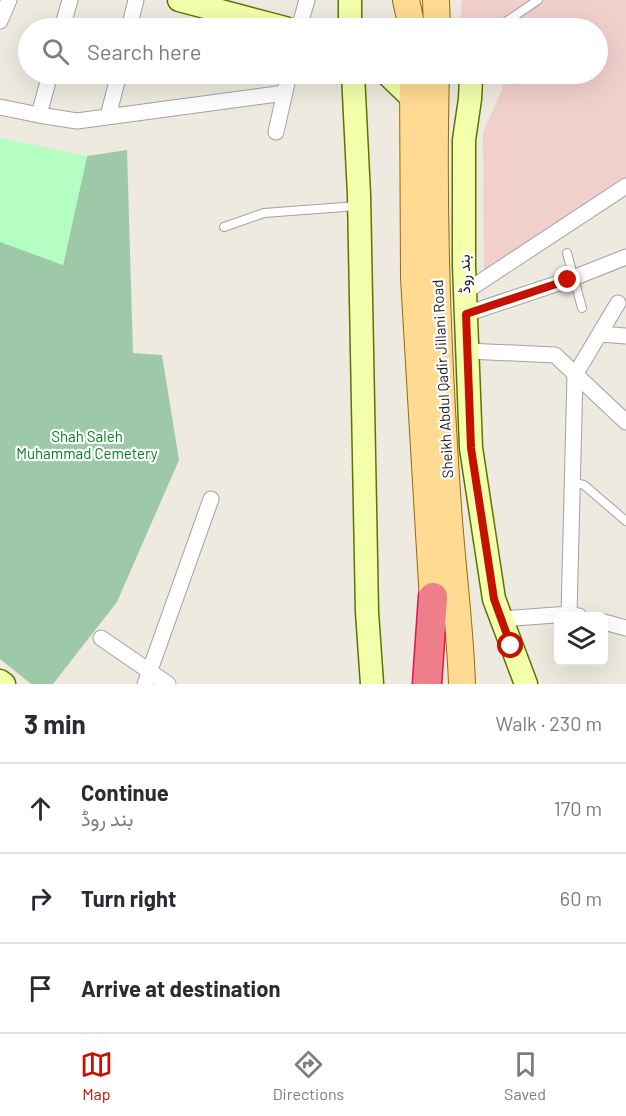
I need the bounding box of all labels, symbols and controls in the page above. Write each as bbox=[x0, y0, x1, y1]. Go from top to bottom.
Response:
search box bbox=[18, 18, 608, 84]
icon: search bbox=[39, 35, 72, 68]
text: Search here bbox=[87, 38, 201, 64]
street label: بند روڈ bbox=[455, 254, 474, 294]
route end bbox=[554, 266, 580, 292]
street label: Sheikh Abdul Qadir Jillani Road bbox=[428, 279, 456, 479]
park label: Shah Saleh Muhammad Cemetery bbox=[16, 427, 158, 462]
map controls bbox=[554, 612, 608, 666]
button: layers bbox=[554, 612, 608, 666]
route start bbox=[497, 632, 523, 658]
text: 3 min bbox=[24, 708, 86, 739]
text: Walk · 230 m bbox=[496, 711, 602, 735]
text: Continue bbox=[81, 779, 169, 805]
icon: ahead bbox=[24, 792, 57, 825]
text: 170 m bbox=[554, 796, 602, 820]
text: بند روڈ bbox=[81, 806, 133, 830]
icon: right bbox=[24, 882, 57, 915]
text: Turn right bbox=[81, 885, 176, 911]
text: 60 m bbox=[560, 886, 602, 910]
icon: arrive bbox=[24, 972, 57, 1005]
text: Arrive at destination bbox=[81, 975, 280, 1001]
tab: Map bbox=[80, 1048, 113, 1103]
tab: Directions bbox=[273, 1048, 344, 1103]
tab: Saved bbox=[504, 1048, 546, 1103]

